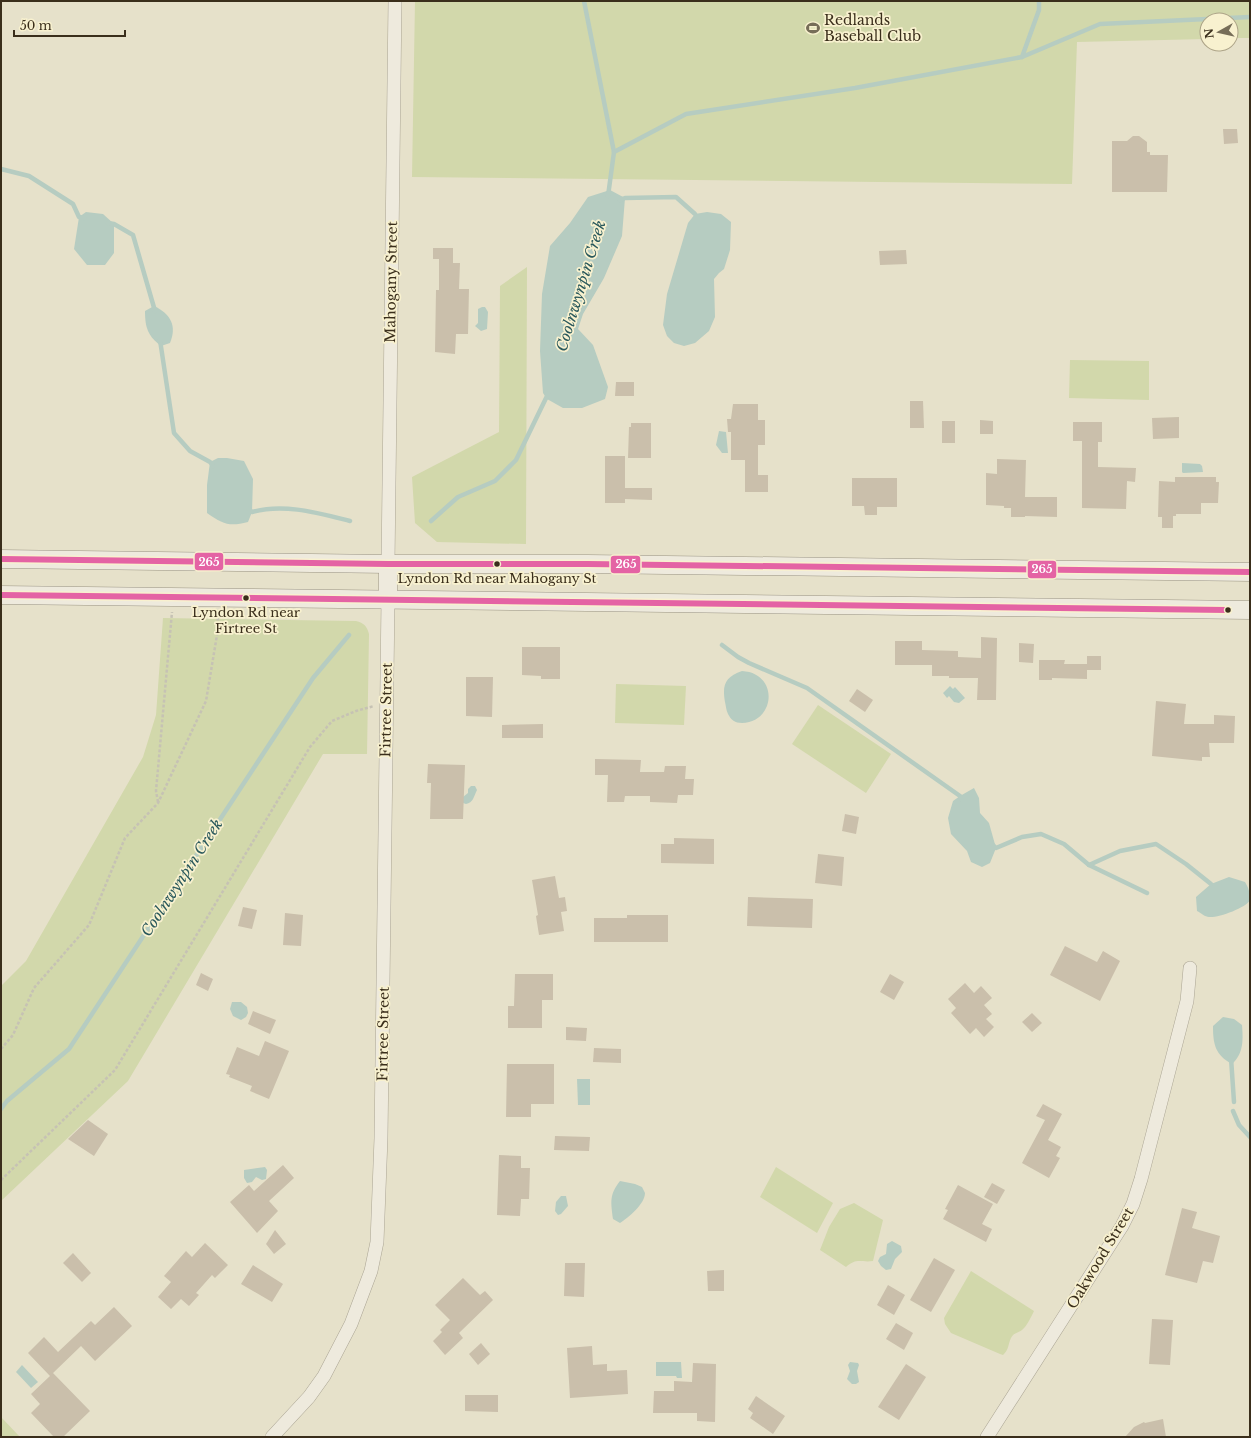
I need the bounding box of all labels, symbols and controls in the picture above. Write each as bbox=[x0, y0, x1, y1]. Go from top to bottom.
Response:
place label: Redlands Baseball Club bbox=[824, 11, 921, 45]
scale bar bbox=[14, 12, 125, 38]
north arrow bbox=[1199, 12, 1239, 52]
text: 50 m bbox=[20, 18, 52, 33]
sports icon: Redlands Baseball Club bbox=[805, 20, 821, 36]
text: N bbox=[1201, 27, 1217, 39]
water label: Coolnwynpin Creek bbox=[552, 218, 610, 354]
street label: Mahogany Street bbox=[381, 220, 401, 343]
line badge: 265 bbox=[194, 552, 224, 571]
text: 265 bbox=[198, 555, 220, 569]
line badge: 265 bbox=[610, 555, 641, 574]
text: 265 bbox=[615, 557, 637, 571]
marker: Lyndon Rd near Mahogany St bbox=[492, 559, 502, 569]
line badge: 265 bbox=[1027, 560, 1057, 579]
text: 265 bbox=[1031, 562, 1053, 576]
place label: Lyndon Rd near Mahogany St bbox=[398, 570, 597, 587]
marker: Lyndon Rd near Firtree St bbox=[241, 593, 251, 603]
place label: Lyndon Rd near Firtree St bbox=[192, 604, 301, 637]
unlabelled marker bbox=[1223, 605, 1233, 615]
street label: Firtree Street bbox=[376, 662, 396, 758]
water label: Coolnwynpin Creek bbox=[137, 815, 227, 940]
street label: Firtree Street bbox=[373, 986, 393, 1082]
street label: Oakwood Street bbox=[1063, 1203, 1138, 1312]

